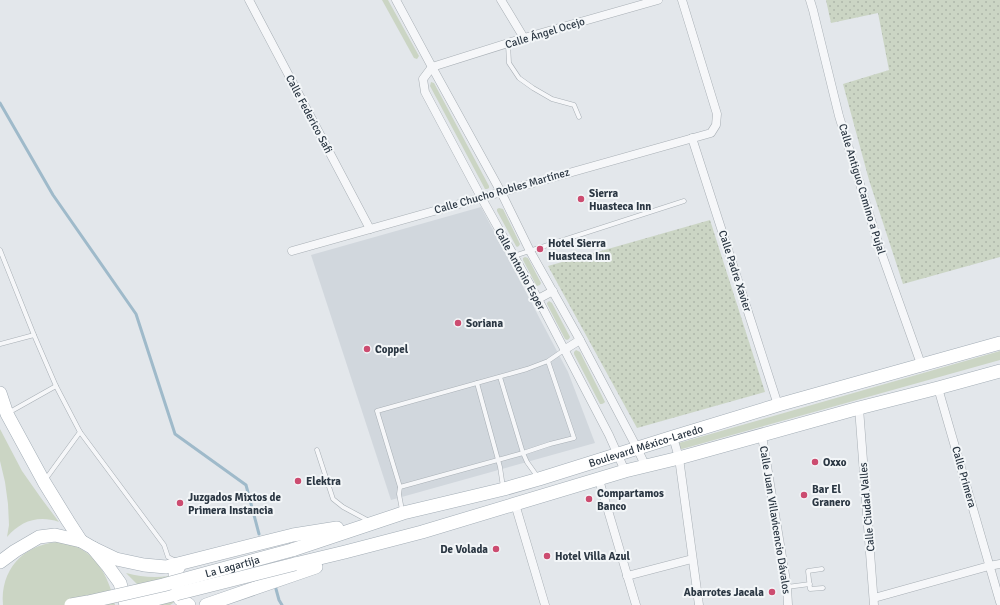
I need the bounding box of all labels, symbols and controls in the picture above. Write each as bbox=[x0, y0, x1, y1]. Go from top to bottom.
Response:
street label: Calle Ángel Ocejo bbox=[503, 14, 587, 51]
street label: Calle Federico Safi bbox=[283, 72, 335, 156]
street label: Calle Antiguo Camino a Pujal bbox=[836, 122, 888, 256]
street label: Calle Chucho Robles Martínez bbox=[433, 165, 571, 217]
place label: Sierra Huasteca Inn bbox=[589, 187, 651, 213]
marker: Sierra Huasteca Inn bbox=[576, 194, 586, 204]
street label: Calle Antonio Esper bbox=[492, 226, 548, 312]
street label: Calle Padre Xavier bbox=[716, 229, 754, 313]
place label: Hotel Sierra Huasteca Inn bbox=[548, 237, 610, 263]
marker: Hotel Sierra Huasteca Inn bbox=[535, 244, 545, 254]
place label: Soriana bbox=[466, 317, 503, 330]
marker: Soriana bbox=[453, 318, 463, 328]
place label: Coppel bbox=[375, 343, 409, 356]
marker: Coppel bbox=[362, 344, 372, 354]
street label: Boulevard México-Laredo bbox=[587, 422, 705, 470]
street label: Calle Juan Villavicencio Dávalos bbox=[757, 445, 793, 595]
street label: Calle Primera bbox=[949, 445, 979, 510]
place label: Oxxo bbox=[823, 456, 847, 469]
marker: Oxxo bbox=[810, 457, 820, 467]
street label: Calle Ciudad Valles bbox=[857, 462, 877, 552]
place label: Elektra bbox=[306, 475, 341, 488]
marker: Elektra bbox=[293, 476, 303, 486]
place label: Bar El Granero bbox=[812, 483, 851, 509]
place label: Compartamos Banco bbox=[597, 487, 664, 513]
marker: Bar El Granero bbox=[799, 490, 809, 500]
place label: Juzgados Mixtos de Primera Instancia bbox=[188, 491, 282, 517]
marker: Compartamos Banco bbox=[584, 494, 594, 504]
marker: Juzgados Mixtos de Primera Instancia bbox=[175, 498, 185, 508]
place label: De Volada bbox=[440, 543, 488, 556]
marker: De Volada bbox=[491, 544, 501, 554]
place label: Hotel Villa Azul bbox=[555, 550, 630, 563]
marker: Hotel Villa Azul bbox=[542, 551, 552, 561]
street label: La Lagartija bbox=[204, 552, 261, 580]
place label: Abarrotes Jacala bbox=[684, 586, 764, 599]
marker: Abarrotes Jacala bbox=[767, 587, 777, 597]

